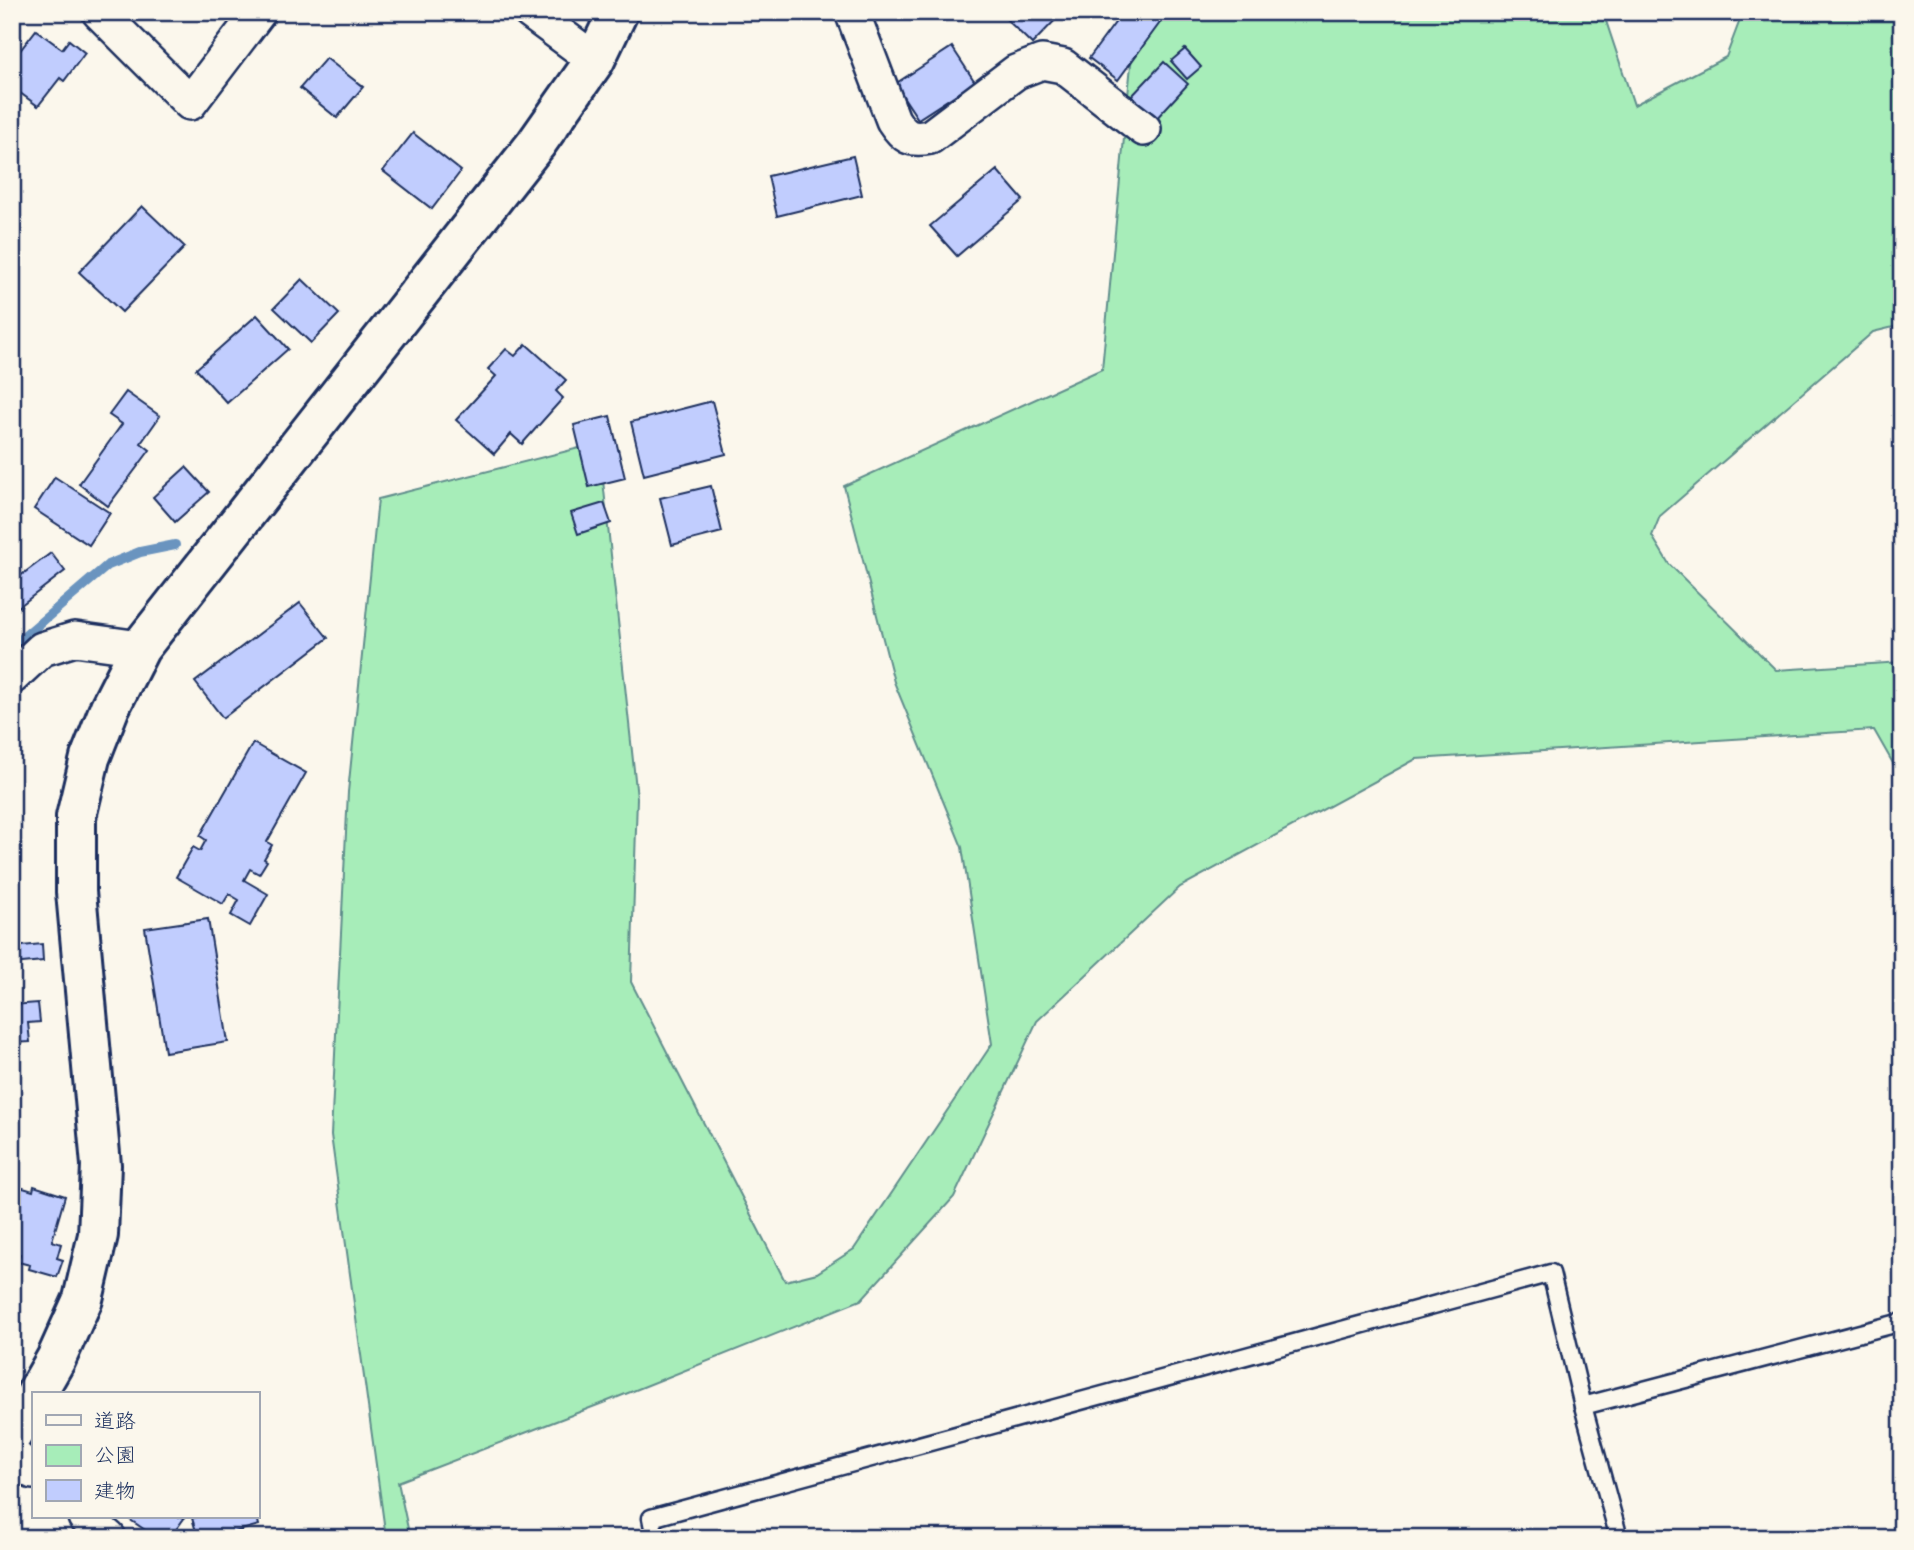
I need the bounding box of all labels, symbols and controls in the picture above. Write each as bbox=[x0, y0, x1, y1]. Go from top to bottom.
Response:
legend bbox=[32, 1392, 259, 1518]
text: 道路 bbox=[94, 1406, 136, 1433]
text: 公園 bbox=[94, 1440, 136, 1467]
text: 建物 bbox=[94, 1476, 136, 1503]

